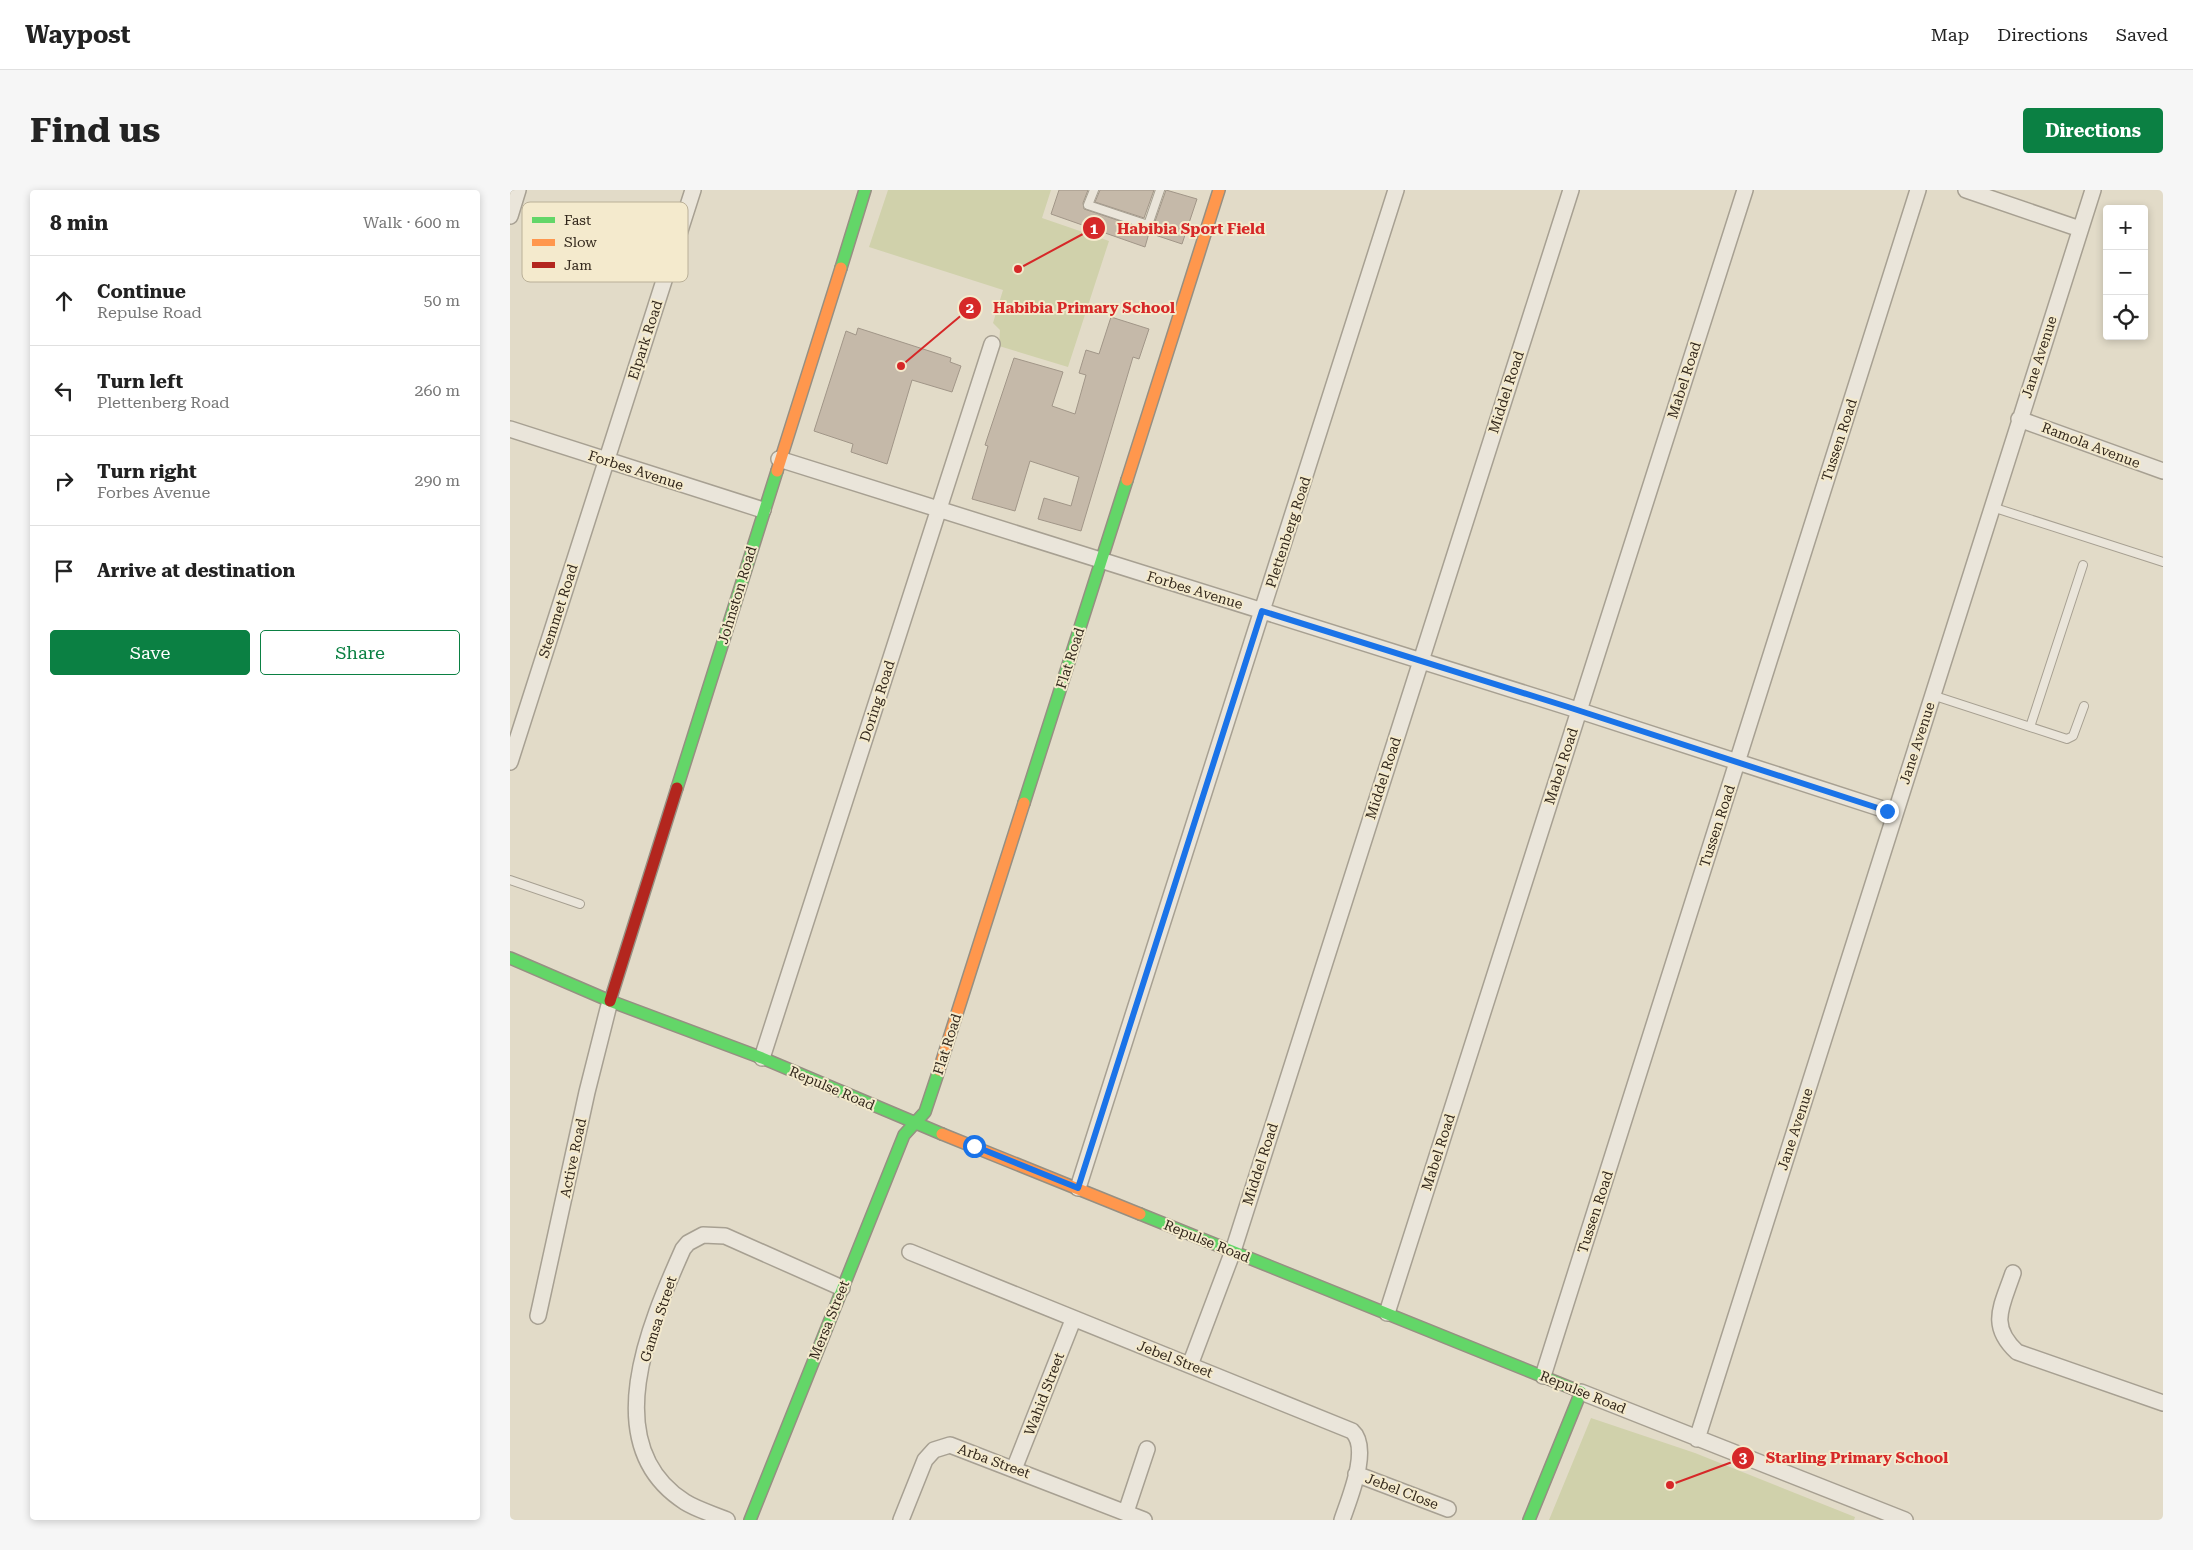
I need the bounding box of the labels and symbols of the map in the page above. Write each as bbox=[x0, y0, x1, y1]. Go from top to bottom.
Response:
legend bbox=[522, 202, 688, 282]
text: Fast bbox=[564, 212, 591, 228]
callout: Habibia Sport Field bbox=[1082, 213, 1275, 243]
text: 1 bbox=[1090, 220, 1099, 238]
text: Habibia Sport Field bbox=[1117, 220, 1265, 238]
text: Slow bbox=[564, 234, 597, 250]
text: Jam bbox=[564, 257, 592, 273]
callout: Habibia Primary School bbox=[958, 293, 1185, 323]
street label: Elpark Road bbox=[625, 298, 665, 382]
text: 2 bbox=[966, 299, 974, 317]
text: Habibia Primary School bbox=[993, 299, 1175, 317]
street label: Jane Avenue bbox=[2018, 314, 2060, 400]
street label: Mabel Road bbox=[1664, 340, 1704, 420]
street label: Middel Road bbox=[1485, 349, 1527, 435]
street label: Tussen Road bbox=[1818, 397, 1860, 483]
street label: Ramola Avenue bbox=[2039, 419, 2143, 471]
street label: Forbes Avenue bbox=[586, 447, 686, 493]
street label: Plettenberg Road bbox=[1262, 474, 1314, 590]
street label: Johnston Road bbox=[714, 544, 760, 646]
street label: Stemmet Road bbox=[535, 562, 581, 660]
street label: Forbes Avenue bbox=[1145, 568, 1245, 612]
street label: Flat Road bbox=[1053, 625, 1087, 691]
street label: Doring Road bbox=[856, 658, 898, 744]
street label: Jane Avenue bbox=[1896, 700, 1938, 786]
street label: Mabel Road bbox=[1541, 726, 1581, 806]
street label: Middel Road bbox=[1362, 735, 1404, 821]
street label: Tussen Road bbox=[1696, 783, 1738, 869]
route end bbox=[1876, 800, 1899, 823]
street label: Flat Road bbox=[930, 1011, 964, 1077]
street label: Repulse Road bbox=[787, 1063, 877, 1113]
street label: Jane Avenue bbox=[1774, 1086, 1816, 1172]
street label: Mabel Road bbox=[1418, 1112, 1458, 1192]
street label: Active Road bbox=[557, 1117, 589, 1199]
street label: Middel Road bbox=[1239, 1121, 1281, 1207]
route start bbox=[963, 1135, 986, 1158]
street label: Tussen Road bbox=[1574, 1169, 1616, 1255]
street label: Repulse Road bbox=[1162, 1216, 1252, 1266]
street label: Gamsa Street bbox=[637, 1274, 679, 1364]
street label: Mersa Street bbox=[806, 1278, 852, 1362]
street label: Jebel Street bbox=[1135, 1337, 1215, 1381]
street label: Wahid Street bbox=[1021, 1350, 1067, 1438]
street label: Repulse Road bbox=[1538, 1367, 1628, 1417]
street label: Arba Street bbox=[956, 1441, 1032, 1481]
callout: Starling Primary School bbox=[1731, 1443, 1958, 1473]
text: 3 bbox=[1739, 1449, 1748, 1467]
text: Starling Primary School bbox=[1766, 1449, 1948, 1467]
street label: Jebel Close bbox=[1363, 1470, 1441, 1512]

